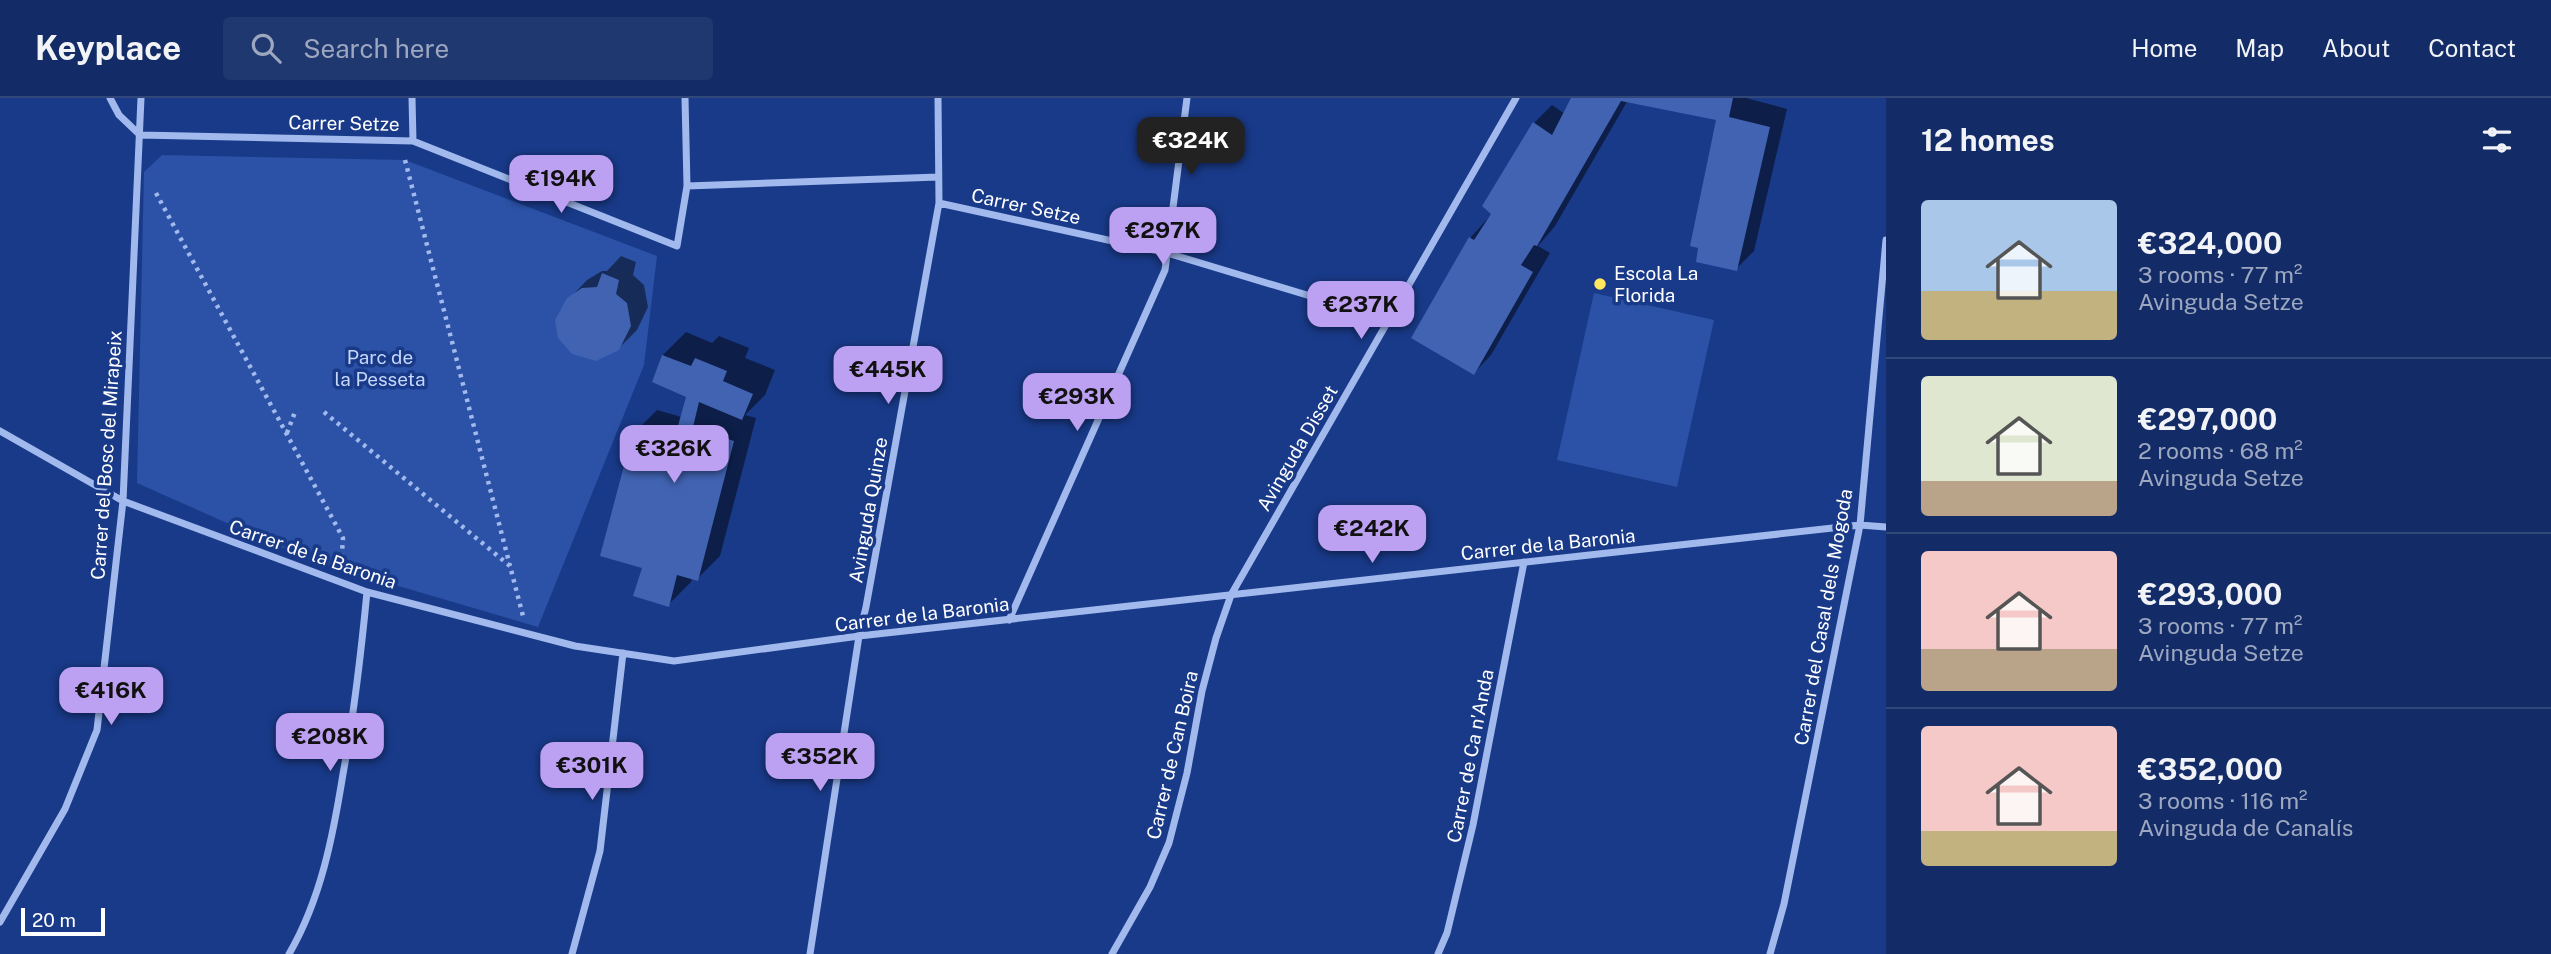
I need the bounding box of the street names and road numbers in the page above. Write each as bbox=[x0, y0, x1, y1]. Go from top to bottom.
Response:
street label: Carrer Setze bbox=[288, 111, 400, 135]
street label: Carrer Setze bbox=[969, 184, 1083, 228]
street label: Carrer del Bosc del Mirapeix bbox=[86, 329, 126, 581]
street label: Avinguda Disset bbox=[1252, 381, 1342, 515]
street label: Avinguda Quinze bbox=[844, 435, 892, 585]
street label: Carrer del Casal dels Mogoda bbox=[1790, 487, 1856, 747]
street label: Carrer de la Baronia bbox=[226, 515, 400, 593]
street label: Carrer de la Baronia bbox=[1460, 524, 1636, 564]
street label: Carrer de la Baronia bbox=[834, 592, 1010, 636]
street label: Carrer de Ca n'Anda bbox=[1442, 667, 1498, 845]
street label: Carrer de Can Boira bbox=[1142, 669, 1202, 841]

